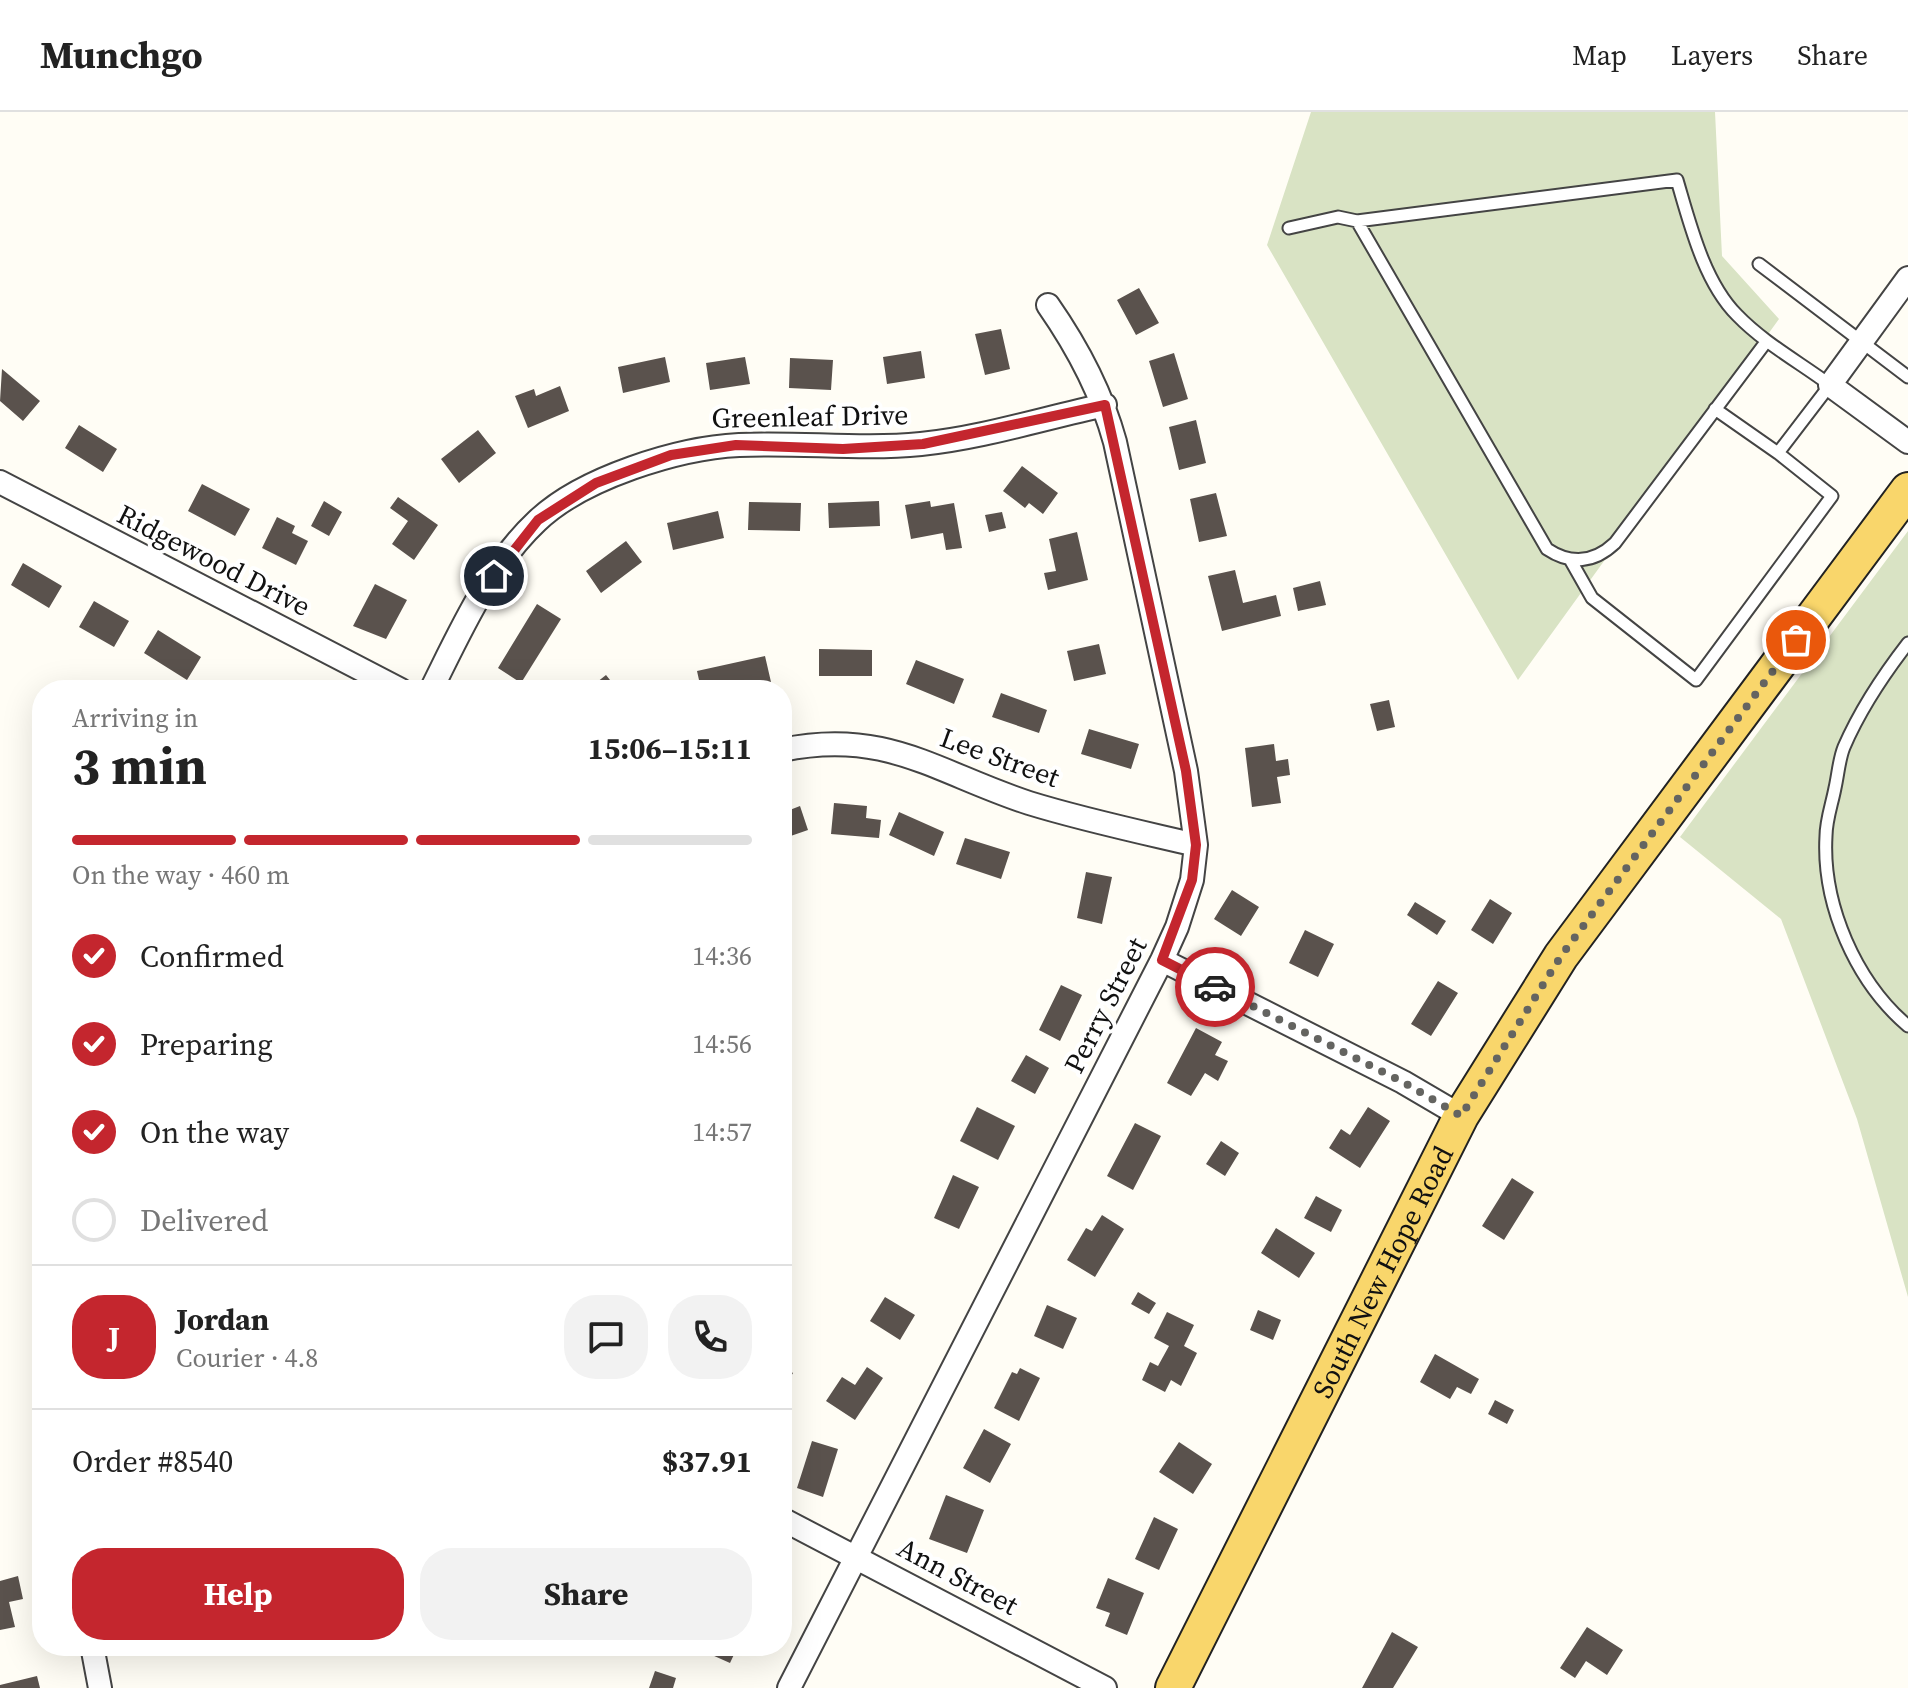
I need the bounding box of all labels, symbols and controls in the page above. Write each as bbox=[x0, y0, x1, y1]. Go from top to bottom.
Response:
text: Munchgo bbox=[40, 29, 203, 81]
text: Map bbox=[1572, 36, 1627, 74]
text: Layers bbox=[1671, 36, 1753, 74]
text: Share bbox=[1797, 36, 1868, 74]
street label: Greenleaf Drive bbox=[711, 395, 909, 437]
street label: Ridgewood Drive bbox=[111, 495, 317, 625]
pin bbox=[460, 542, 528, 610]
icon: home bbox=[472, 554, 516, 598]
pin bbox=[1762, 606, 1830, 674]
icon: bag bbox=[1774, 618, 1818, 662]
text: Arriving in bbox=[72, 700, 198, 736]
street label: Lee Street bbox=[935, 718, 1066, 796]
text: 15:06–15:11 bbox=[588, 728, 752, 769]
text: 3 min bbox=[72, 730, 207, 801]
text: On the way · 460 m bbox=[72, 857, 290, 893]
street label: Perry Street bbox=[1055, 930, 1156, 1079]
icon: check bbox=[72, 934, 116, 978]
text: Confirmed bbox=[140, 936, 284, 977]
text: 14:36 bbox=[692, 938, 752, 974]
courier bbox=[1175, 947, 1255, 1027]
icon: car bbox=[1193, 965, 1237, 1009]
icon: check bbox=[72, 1022, 116, 1066]
text: Preparing bbox=[140, 1024, 273, 1065]
text: 14:56 bbox=[692, 1026, 752, 1062]
icon: check bbox=[72, 1110, 116, 1154]
text: On the way bbox=[140, 1112, 289, 1153]
text: 14:57 bbox=[692, 1114, 752, 1150]
street label: South New Hope Road bbox=[1303, 1139, 1462, 1404]
text: Delivered bbox=[140, 1200, 268, 1241]
button: chat bbox=[564, 1295, 648, 1379]
button: phone bbox=[668, 1295, 752, 1379]
text: Jordan bbox=[176, 1299, 269, 1340]
text: J bbox=[108, 1317, 120, 1358]
text: Courier · 4.8 bbox=[176, 1340, 318, 1376]
text: Order #8540 bbox=[72, 1441, 233, 1482]
text: $37.91 bbox=[662, 1441, 752, 1482]
street label: Ann Street bbox=[891, 1528, 1026, 1624]
button: Help bbox=[72, 1548, 404, 1640]
button: Share bbox=[420, 1548, 752, 1640]

